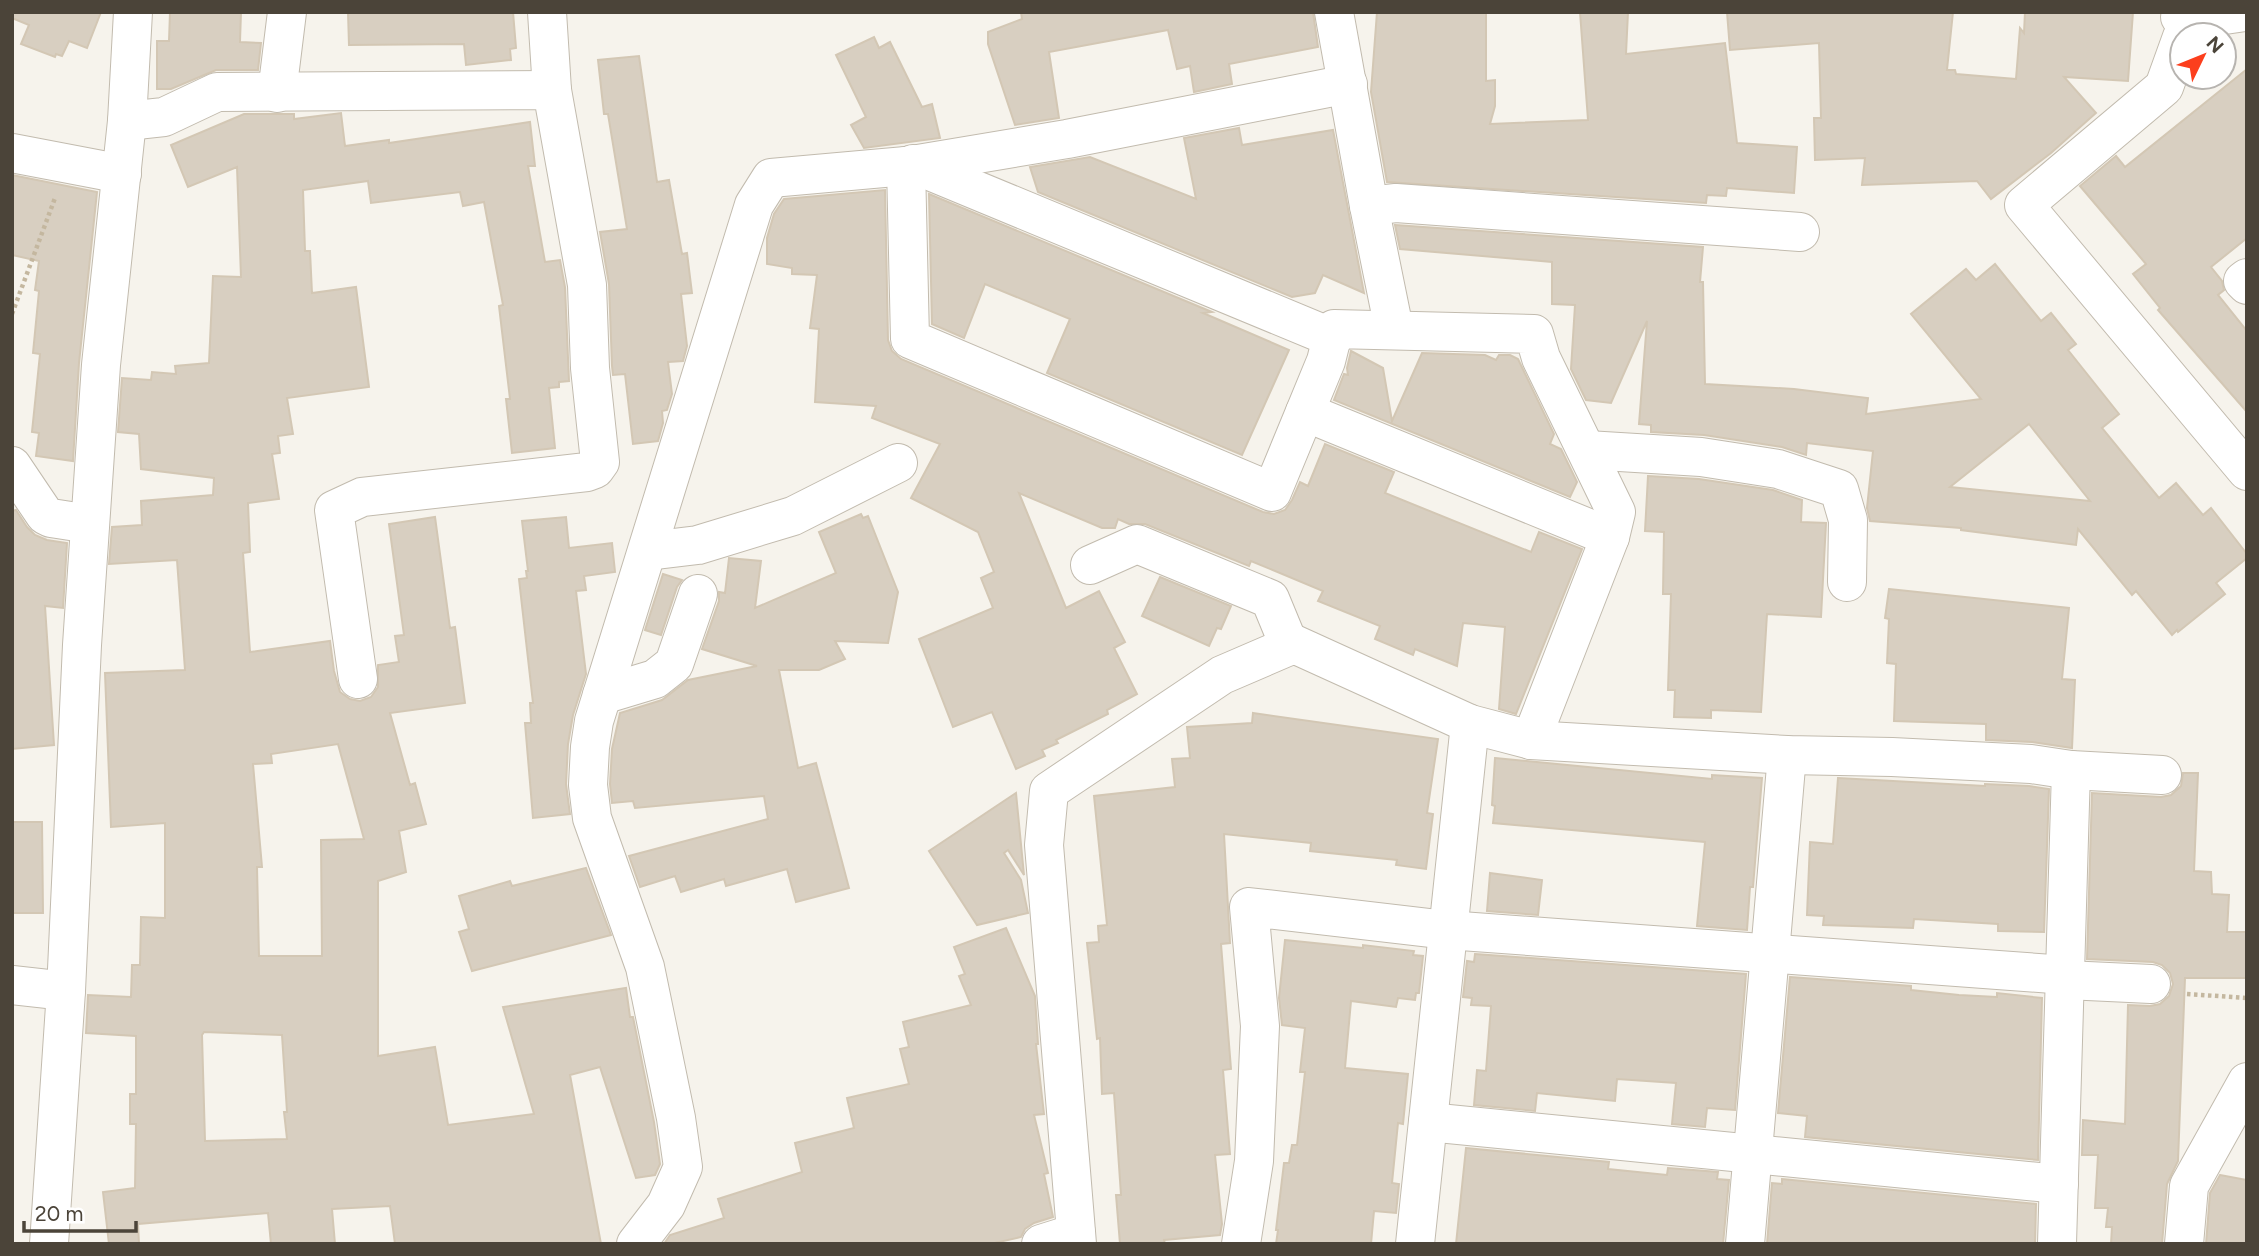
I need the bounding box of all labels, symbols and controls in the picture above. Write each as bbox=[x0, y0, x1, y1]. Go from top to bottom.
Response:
north arrow bbox=[2168, 21, 2238, 91]
text: N bbox=[2202, 32, 2228, 58]
scale bar bbox=[24, 1190, 136, 1234]
text: 20 m bbox=[35, 1201, 83, 1226]

